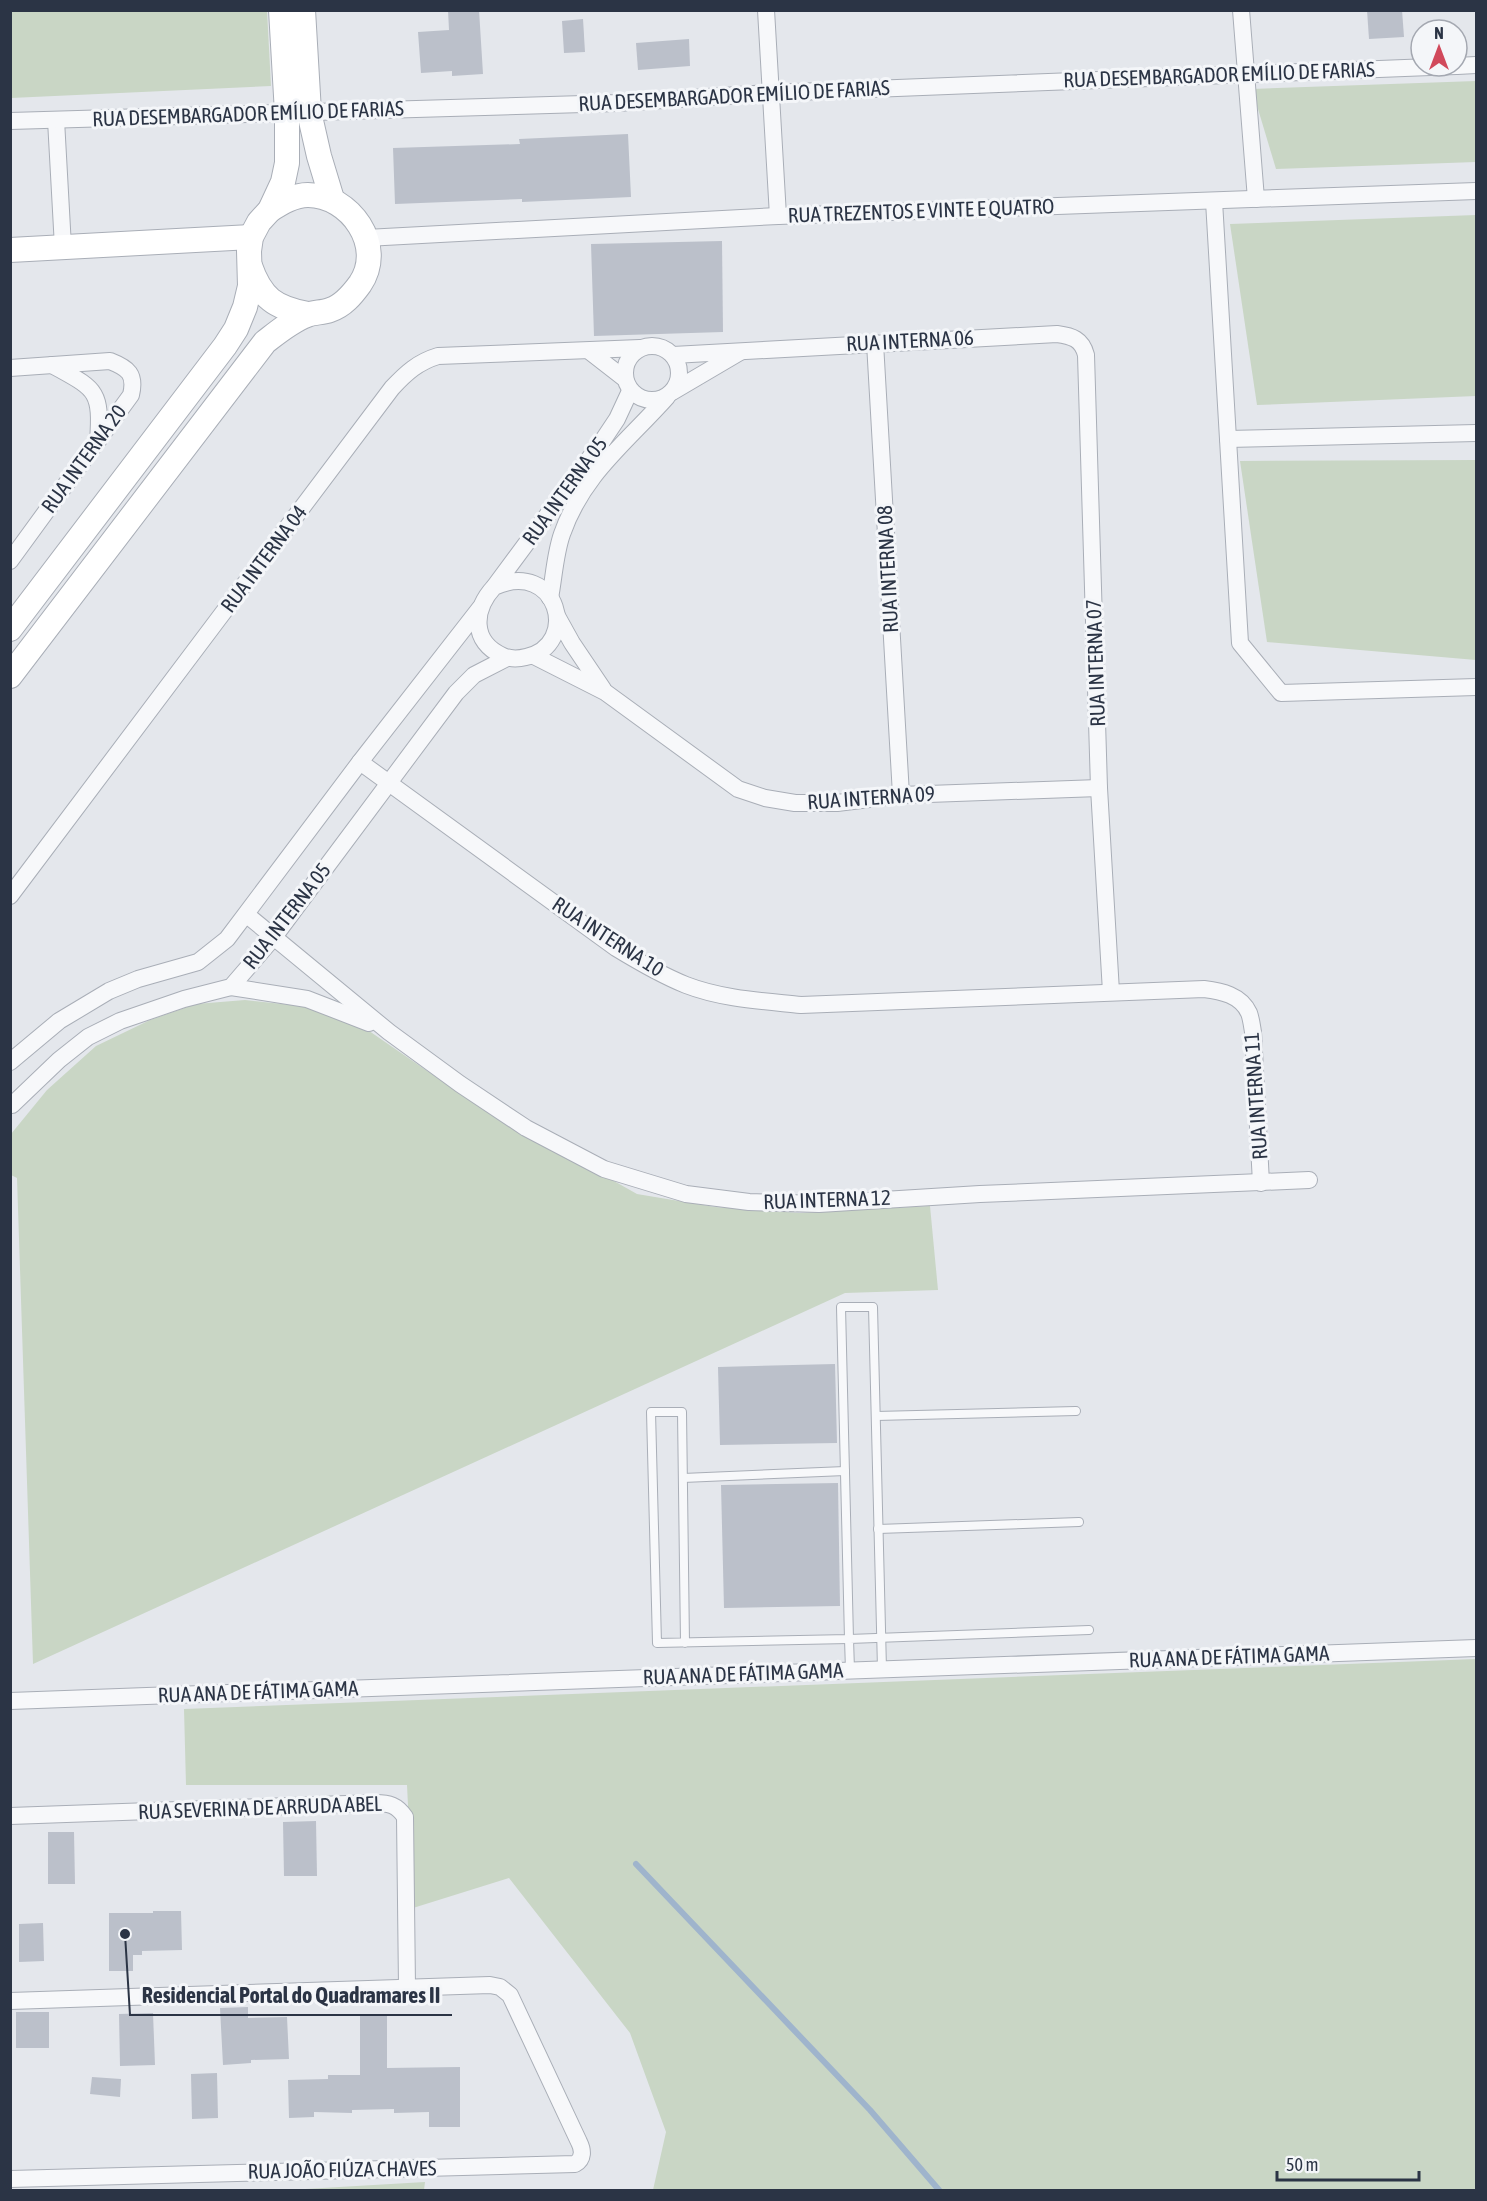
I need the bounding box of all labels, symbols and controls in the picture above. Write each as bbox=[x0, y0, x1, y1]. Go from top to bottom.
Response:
north arrow bbox=[1409, 18, 1469, 78]
text: N bbox=[1434, 24, 1444, 42]
street label: RUA DESEMBARGADOR EMÍLIO DE FARIAS bbox=[1063, 57, 1375, 91]
street label: RUA DESEMBARGADOR EMÍLIO DE FARIAS bbox=[578, 75, 890, 115]
street label: RUA DESEMBARGADOR EMÍLIO DE FARIAS bbox=[92, 96, 404, 130]
street label: RUA TREZENTOS E VINTE E QUATRO bbox=[787, 193, 1055, 227]
street label: RUA INTERNA 06 bbox=[846, 325, 974, 355]
street label: RUA INTERNA 20 bbox=[36, 400, 131, 517]
street label: RUA INTERNA 05 bbox=[517, 432, 611, 549]
street label: RUA INTERNA 04 bbox=[215, 500, 311, 617]
street label: RUA INTERNA 08 bbox=[872, 505, 902, 633]
street label: RUA INTERNA 07 bbox=[1081, 599, 1109, 727]
street label: RUA INTERNA 09 bbox=[806, 781, 935, 813]
street label: RUA INTERNA 05 bbox=[237, 858, 335, 973]
street label: RUA INTERNA 10 bbox=[548, 891, 669, 981]
street label: RUA INTERNA 11 bbox=[1239, 1032, 1271, 1161]
street label: RUA INTERNA 12 bbox=[763, 1185, 891, 1213]
street label: RUA ANA DE FÁTIMA GAMA bbox=[1128, 1640, 1330, 1671]
street label: RUA ANA DE FÁTIMA GAMA bbox=[642, 1657, 844, 1688]
street label: RUA ANA DE FÁTIMA GAMA bbox=[157, 1675, 359, 1706]
street label: RUA SEVERINA DE ARRUDA ABEL bbox=[138, 1791, 382, 1823]
callout: Residencial Portal do Quadramares II bbox=[130, 1975, 452, 2015]
text: Residencial Portal do Quadramares II bbox=[142, 1982, 440, 2008]
scale bar bbox=[1277, 2144, 1420, 2182]
text: 50 m bbox=[1286, 2154, 1318, 2175]
street label: RUA JOÃO FIÚZA CHAVES bbox=[247, 2155, 437, 2183]

